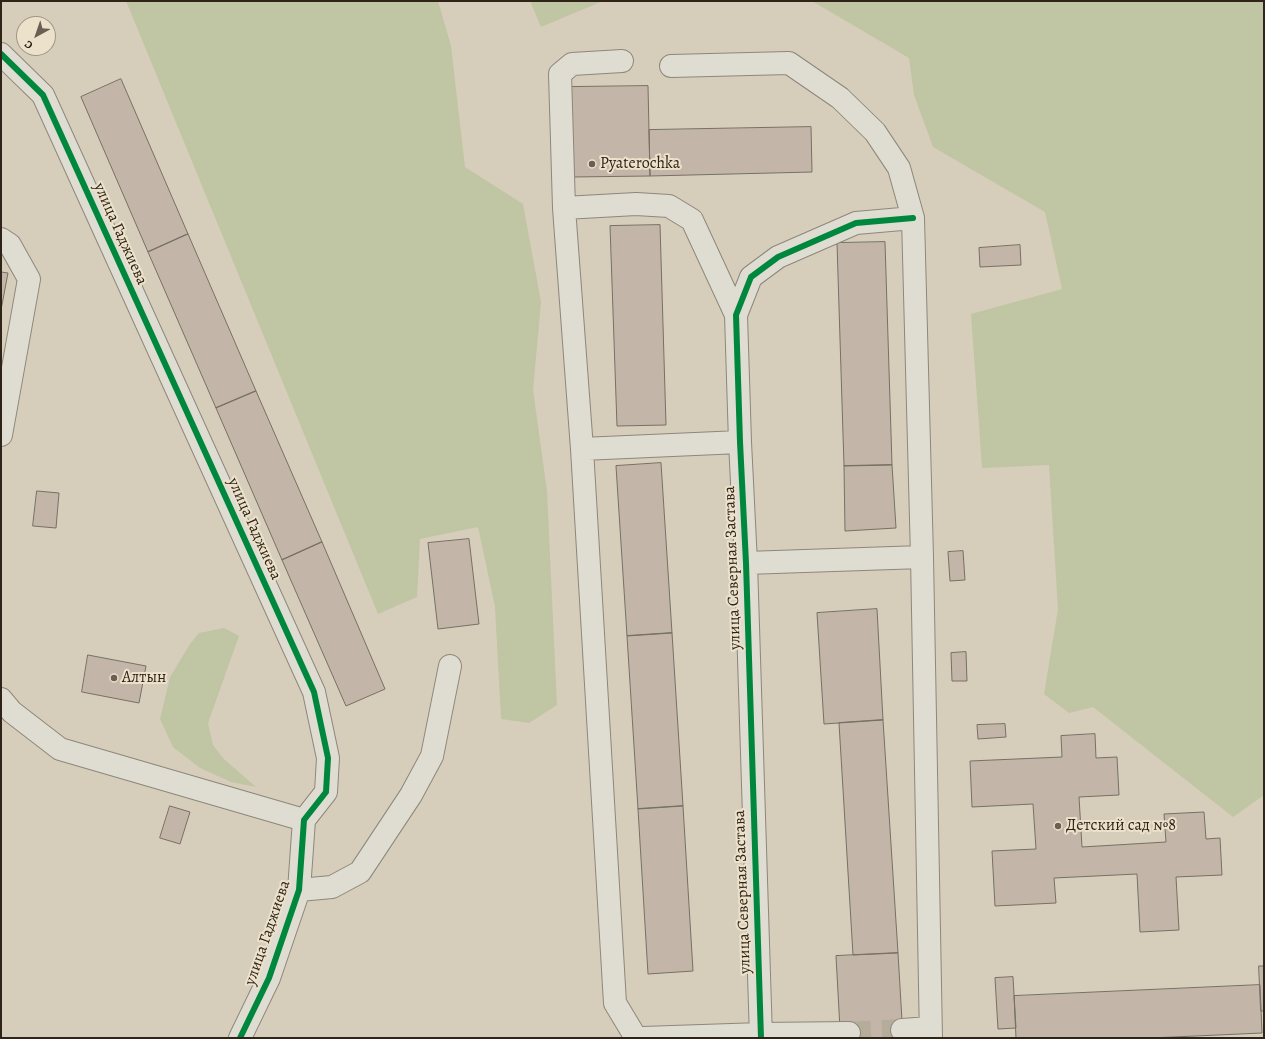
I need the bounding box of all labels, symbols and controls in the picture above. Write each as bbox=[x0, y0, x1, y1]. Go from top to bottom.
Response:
north arrow bbox=[16, 16, 56, 56]
text: С bbox=[21, 37, 36, 53]
place label: Pyaterochka bbox=[600, 154, 680, 174]
marker: Pyaterochka bbox=[587, 159, 597, 169]
street label: улица Гаджиева bbox=[89, 180, 151, 288]
street label: улица Гаджиева bbox=[223, 475, 285, 583]
street label: улица Северная Застава bbox=[721, 486, 745, 650]
place label: Алтын bbox=[122, 668, 166, 688]
marker: Алтын bbox=[109, 673, 119, 683]
street label: улица Северная Застава bbox=[731, 810, 755, 974]
place label: Детский сад №8 bbox=[1066, 816, 1176, 836]
marker: Детский сад №8 bbox=[1053, 821, 1063, 831]
street label: улица Гаджиева bbox=[241, 878, 295, 988]

